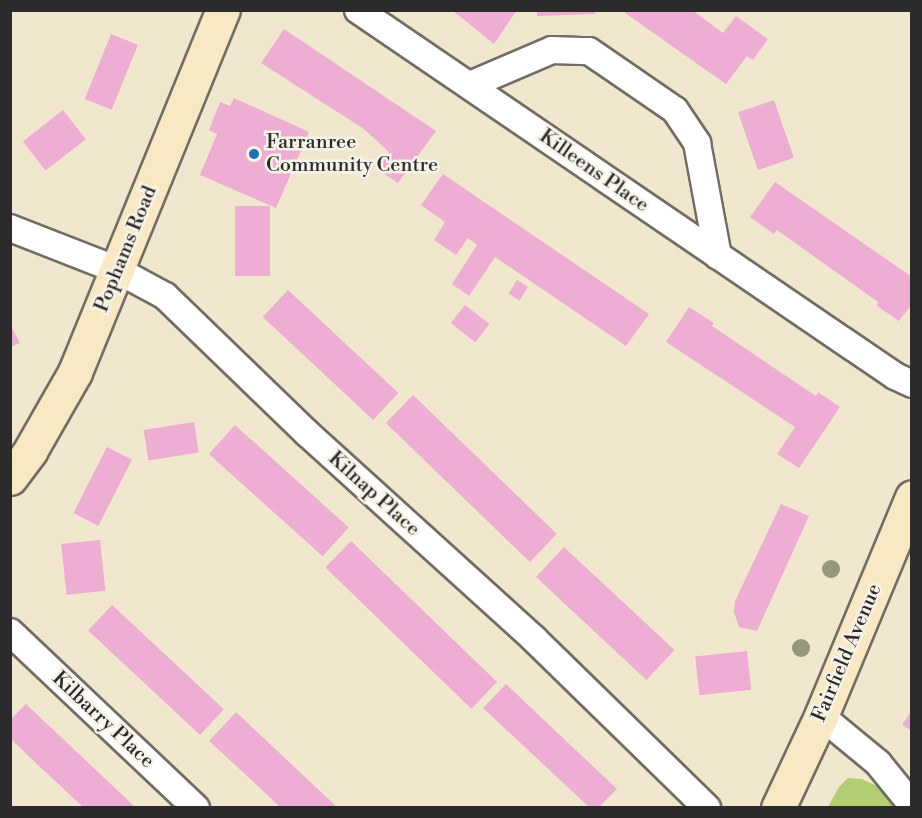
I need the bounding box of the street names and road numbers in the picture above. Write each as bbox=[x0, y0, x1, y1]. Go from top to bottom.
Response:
street label: Killeens Place bbox=[535, 124, 653, 218]
street label: Pophams Road bbox=[90, 182, 162, 316]
street label: Kilnap Place bbox=[323, 447, 425, 541]
street label: Fairfield Avenue bbox=[807, 580, 887, 726]
street label: Kilbarry Place bbox=[47, 667, 159, 773]

